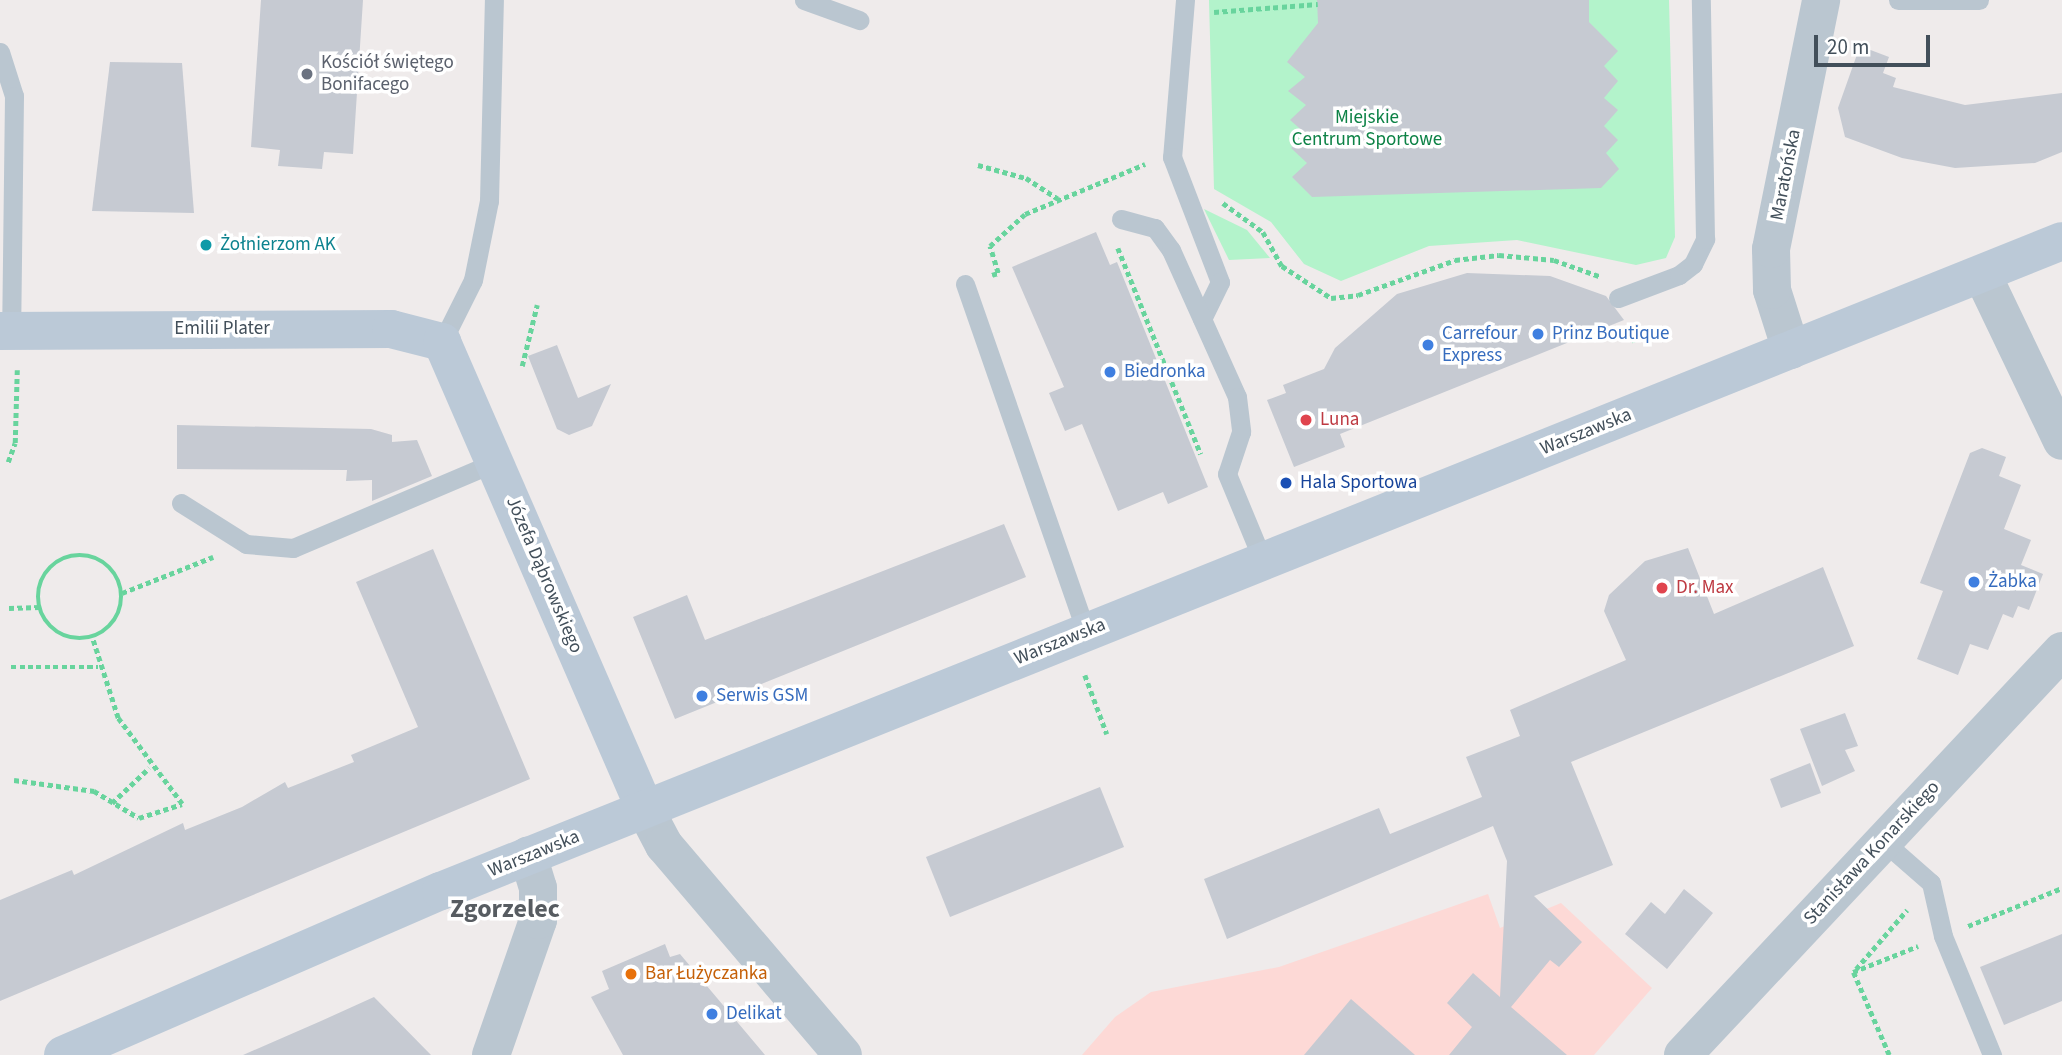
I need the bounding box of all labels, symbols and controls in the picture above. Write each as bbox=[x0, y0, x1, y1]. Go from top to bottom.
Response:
scale bar bbox=[1817, 21, 1932, 65]
text: 20 m bbox=[1827, 32, 1869, 62]
place label: Kościół świętego Bonifacego bbox=[321, 52, 454, 96]
marker: Kościół świętego Bonifacego bbox=[299, 66, 315, 82]
park label: Miejskie Centrum Sportowe bbox=[1292, 107, 1442, 151]
street label: Maratońska bbox=[1766, 127, 1806, 223]
place label: Żołnierzom AK bbox=[220, 234, 336, 256]
marker: Żołnierzom AK bbox=[198, 237, 214, 253]
street label: Emilii Plater bbox=[174, 318, 270, 340]
place label: Carrefour Express bbox=[1442, 323, 1517, 367]
place label: Prinz Boutique bbox=[1552, 323, 1669, 345]
marker: Prinz Boutique bbox=[1530, 326, 1546, 342]
marker: Carrefour Express bbox=[1420, 337, 1436, 353]
place label: Biedronka bbox=[1124, 361, 1206, 383]
marker: Biedronka bbox=[1102, 364, 1118, 380]
street label: Warszawska bbox=[1537, 403, 1635, 461]
place label: Luna bbox=[1320, 409, 1359, 431]
marker: Luna bbox=[1298, 412, 1314, 428]
place label: Hala Sportowa bbox=[1300, 472, 1417, 494]
marker: Hala Sportowa bbox=[1278, 475, 1294, 491]
street label: Józefa Dąbrowskiego bbox=[501, 493, 587, 657]
place label: Żabka bbox=[1988, 571, 2037, 593]
marker: Żabka bbox=[1966, 574, 1982, 590]
place label: Dr. Max bbox=[1676, 577, 1734, 599]
marker: Dr. Max bbox=[1654, 580, 1670, 596]
street label: Warszawska bbox=[1011, 613, 1109, 671]
place label: Serwis GSM bbox=[716, 685, 808, 707]
marker: Serwis GSM bbox=[694, 688, 710, 704]
street label: Stanisława Konarskiego bbox=[1799, 776, 1945, 930]
street label: Warszawska bbox=[485, 825, 583, 883]
district label: Zgorzelec bbox=[450, 893, 560, 925]
place label: Bar Łużyczanka bbox=[645, 963, 768, 985]
marker: Bar Łużyczanka bbox=[623, 966, 639, 982]
place label: Delikat bbox=[726, 1003, 782, 1025]
marker: Delikat bbox=[704, 1006, 720, 1022]

